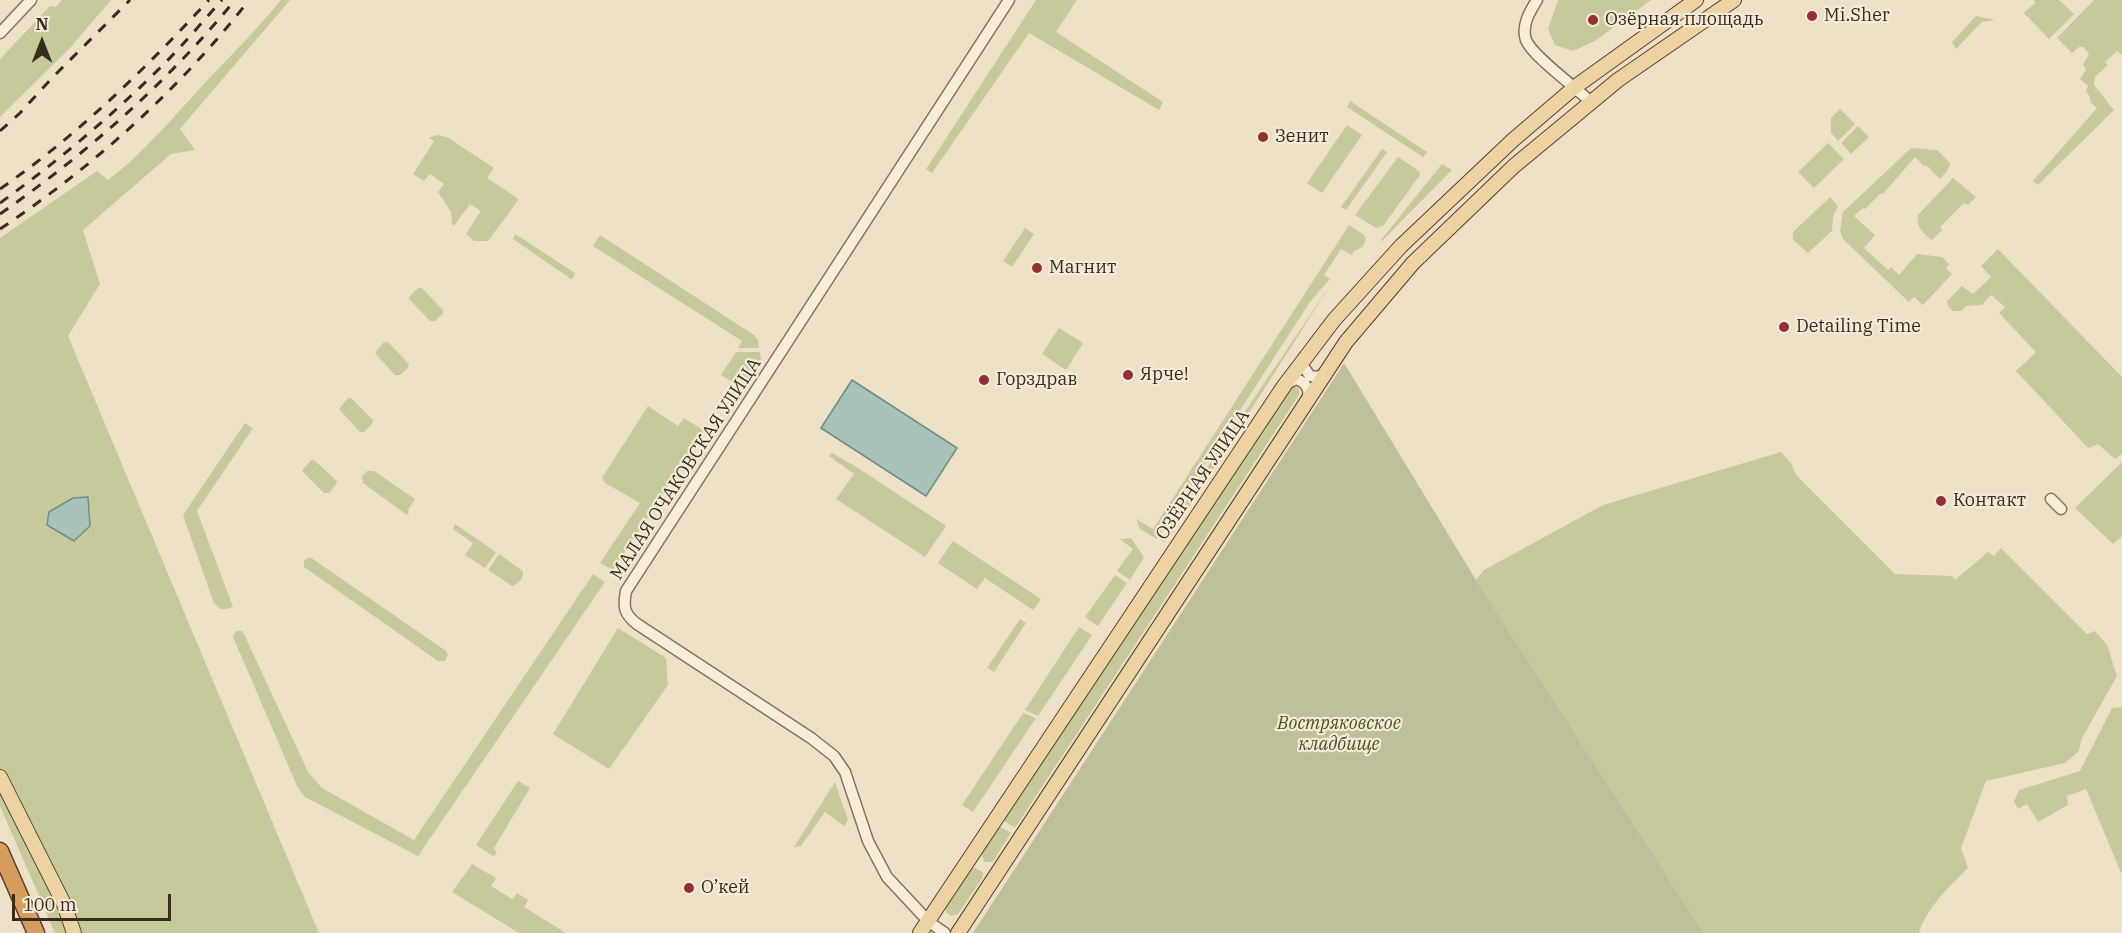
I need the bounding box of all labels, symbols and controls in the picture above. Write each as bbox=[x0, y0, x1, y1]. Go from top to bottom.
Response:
place label: Mi.Sher bbox=[1824, 5, 1890, 27]
place label: Озёрная площадь bbox=[1605, 9, 1763, 31]
marker: Mi.Sher bbox=[1805, 9, 1819, 23]
north arrow bbox=[12, 12, 72, 72]
marker: Озёрная площадь bbox=[1586, 13, 1600, 27]
text: N bbox=[36, 14, 48, 34]
place label: Зенит bbox=[1275, 126, 1329, 148]
marker: Зенит bbox=[1256, 130, 1270, 144]
place label: Магнит bbox=[1049, 257, 1116, 279]
marker: Магнит bbox=[1030, 261, 1044, 275]
place label: Detailing Time bbox=[1796, 316, 1921, 338]
marker: Detailing Time bbox=[1777, 320, 1791, 334]
street label: МАЛАЯ ОЧАКОВСКАЯ УЛИЦА bbox=[606, 354, 766, 584]
place label: Ярче! bbox=[1140, 364, 1189, 386]
marker: Ярче! bbox=[1121, 368, 1135, 382]
place label: Горздрав bbox=[996, 369, 1077, 391]
marker: Горздрав bbox=[977, 373, 991, 387]
street label: ОЗЁРНАЯ УЛИЦА bbox=[1151, 406, 1255, 544]
place label: Контакт bbox=[1953, 490, 2026, 512]
marker: Контакт bbox=[1934, 494, 1948, 508]
park label: Востряковское кладбище bbox=[1277, 713, 1401, 756]
place label: О’кей bbox=[701, 877, 750, 899]
marker: О’кей bbox=[682, 881, 696, 895]
scale bar bbox=[15, 882, 174, 920]
text: 100 m bbox=[23, 893, 77, 916]

